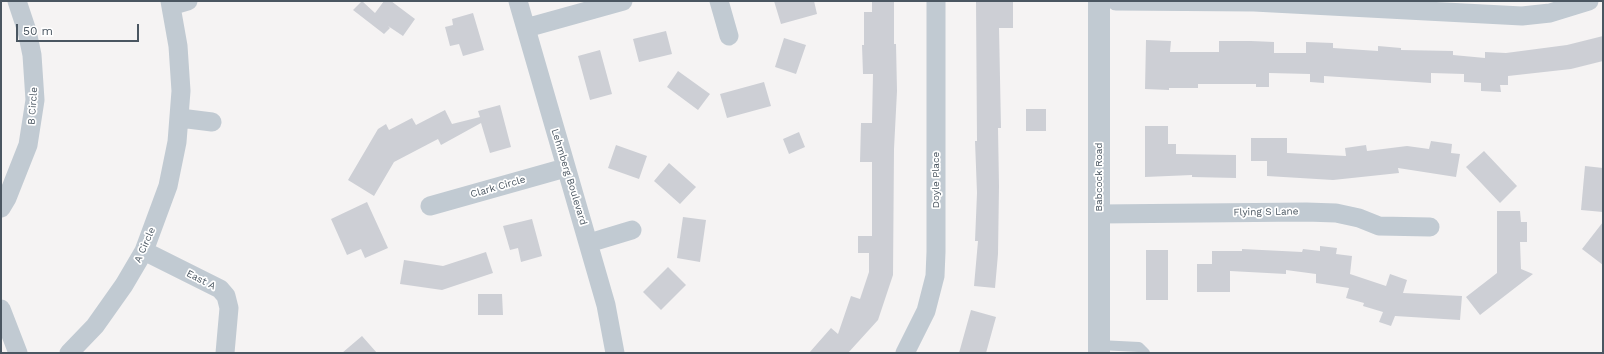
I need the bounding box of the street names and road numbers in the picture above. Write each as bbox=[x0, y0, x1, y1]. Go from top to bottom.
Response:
street label: B Circle bbox=[26, 87, 40, 125]
street label: Lehmberg Boulevard bbox=[549, 127, 589, 227]
street label: Babcock Road bbox=[1093, 142, 1105, 212]
street label: Doyle Place bbox=[930, 152, 942, 208]
street label: Clark Circle bbox=[469, 173, 527, 201]
street label: Flying S Lane bbox=[1233, 205, 1299, 219]
street label: A Circle bbox=[132, 225, 158, 265]
street label: East A bbox=[184, 268, 218, 292]

